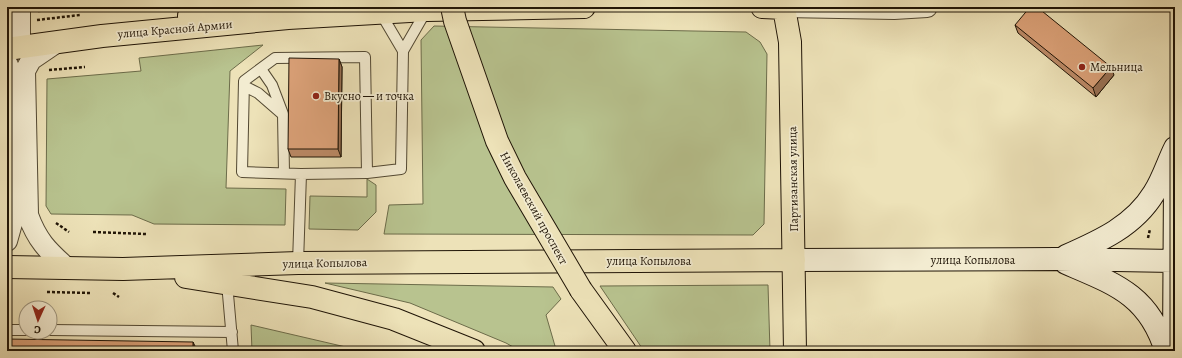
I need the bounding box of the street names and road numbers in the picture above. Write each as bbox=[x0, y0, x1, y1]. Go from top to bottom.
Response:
street label: улица Красной Армии bbox=[116, 16, 233, 42]
street label: Партизанская улица bbox=[784, 126, 802, 232]
street label: Николаевский проспект bbox=[496, 149, 572, 268]
street label: улица Копылова bbox=[930, 252, 1016, 268]
street label: улица Копылова bbox=[606, 253, 692, 269]
street label: улица Копылова bbox=[282, 254, 368, 272]

